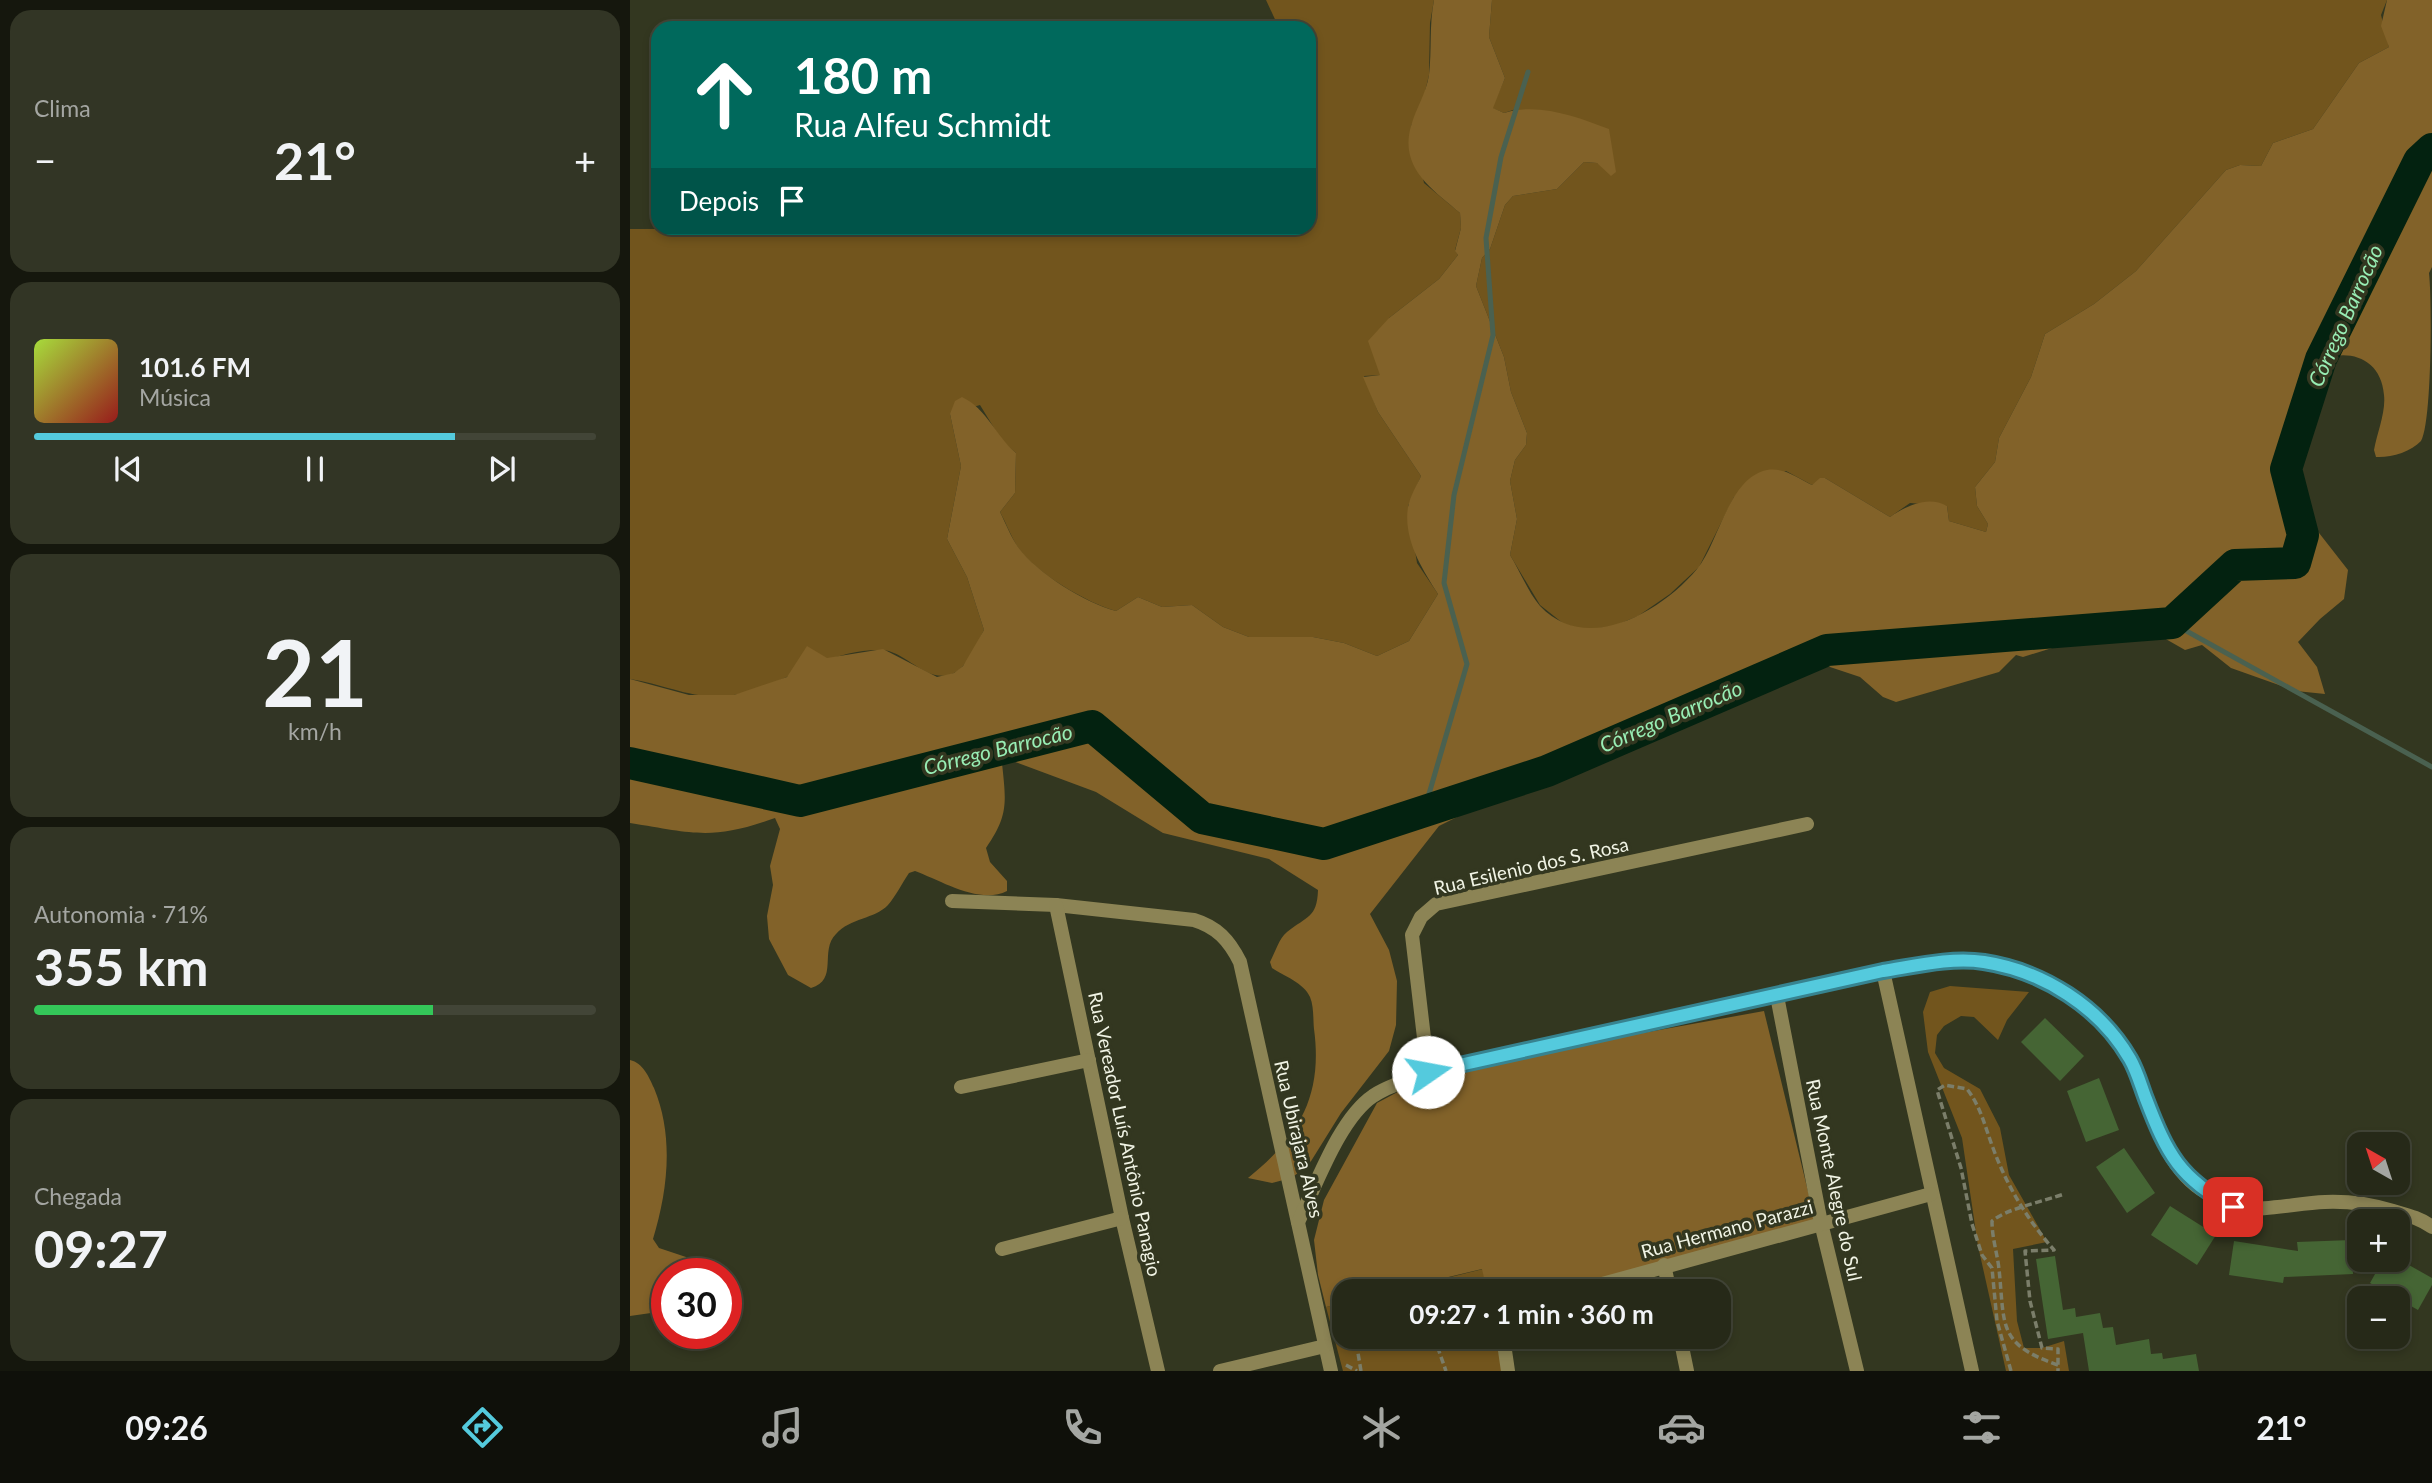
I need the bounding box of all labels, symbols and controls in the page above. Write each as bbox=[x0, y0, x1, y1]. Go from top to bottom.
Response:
text: 180 m bbox=[794, 46, 932, 104]
icon: ahead bbox=[679, 49, 770, 140]
text: Clima bbox=[34, 94, 91, 122]
text: Rua Alfeu Schmidt bbox=[794, 105, 1051, 144]
text: 21° bbox=[274, 129, 356, 191]
text: − bbox=[34, 137, 56, 183]
text: + bbox=[574, 137, 596, 183]
icon: arrive bbox=[773, 182, 811, 220]
text: Depois bbox=[679, 185, 759, 217]
water label: Córrego Barrocão bbox=[2302, 241, 2387, 390]
text: 101.6 FM bbox=[139, 351, 251, 383]
text: Música bbox=[139, 383, 211, 411]
icon: previous bbox=[109, 450, 147, 488]
icon: pause bbox=[296, 450, 334, 488]
icon: next bbox=[483, 450, 521, 488]
text: 21 bbox=[262, 617, 368, 726]
water label: Córrego Barrocão bbox=[1595, 674, 1746, 757]
text: km/h bbox=[288, 717, 342, 745]
water label: Córrego Barrocão bbox=[921, 718, 1075, 779]
street label: Rua Esilenio dos S. Rosa bbox=[1431, 832, 1631, 899]
text: Autonomia · 71% bbox=[34, 900, 208, 928]
text: 355 km bbox=[34, 935, 208, 997]
street label: Rua Vereador Luís Antônio Panagio bbox=[1084, 990, 1167, 1278]
position arrow bbox=[1391, 1035, 1465, 1109]
street label: Rua Ubirajara Alves bbox=[1270, 1058, 1329, 1220]
street label: Rua Monte Alegre do Sul bbox=[1802, 1077, 1867, 1283]
north arrow bbox=[2347, 1132, 2410, 1195]
map controls bbox=[2347, 1132, 2410, 1349]
pin bbox=[2203, 1177, 2263, 1237]
text: Chegada bbox=[34, 1182, 122, 1210]
icon: arrive bbox=[2214, 1188, 2252, 1226]
street label: Rua Hermano Parazzi bbox=[1638, 1194, 1816, 1263]
button: + bbox=[2347, 1209, 2410, 1272]
text: 09:27 bbox=[34, 1217, 168, 1279]
speed limit sign: 30 bbox=[651, 1258, 742, 1349]
button: − bbox=[2347, 1286, 2410, 1349]
text: 09:27 · 1 min · 360 m bbox=[1409, 1298, 1654, 1330]
icon: directions bbox=[458, 1403, 507, 1452]
icon: music bbox=[758, 1403, 807, 1452]
icon: phone bbox=[1058, 1403, 1107, 1452]
icon: climate bbox=[1357, 1403, 1406, 1452]
icon: car bbox=[1657, 1403, 1706, 1452]
icon: filters bbox=[1957, 1403, 2006, 1452]
text: 09:26 bbox=[125, 1408, 208, 1447]
text: 21° bbox=[2256, 1408, 2307, 1447]

